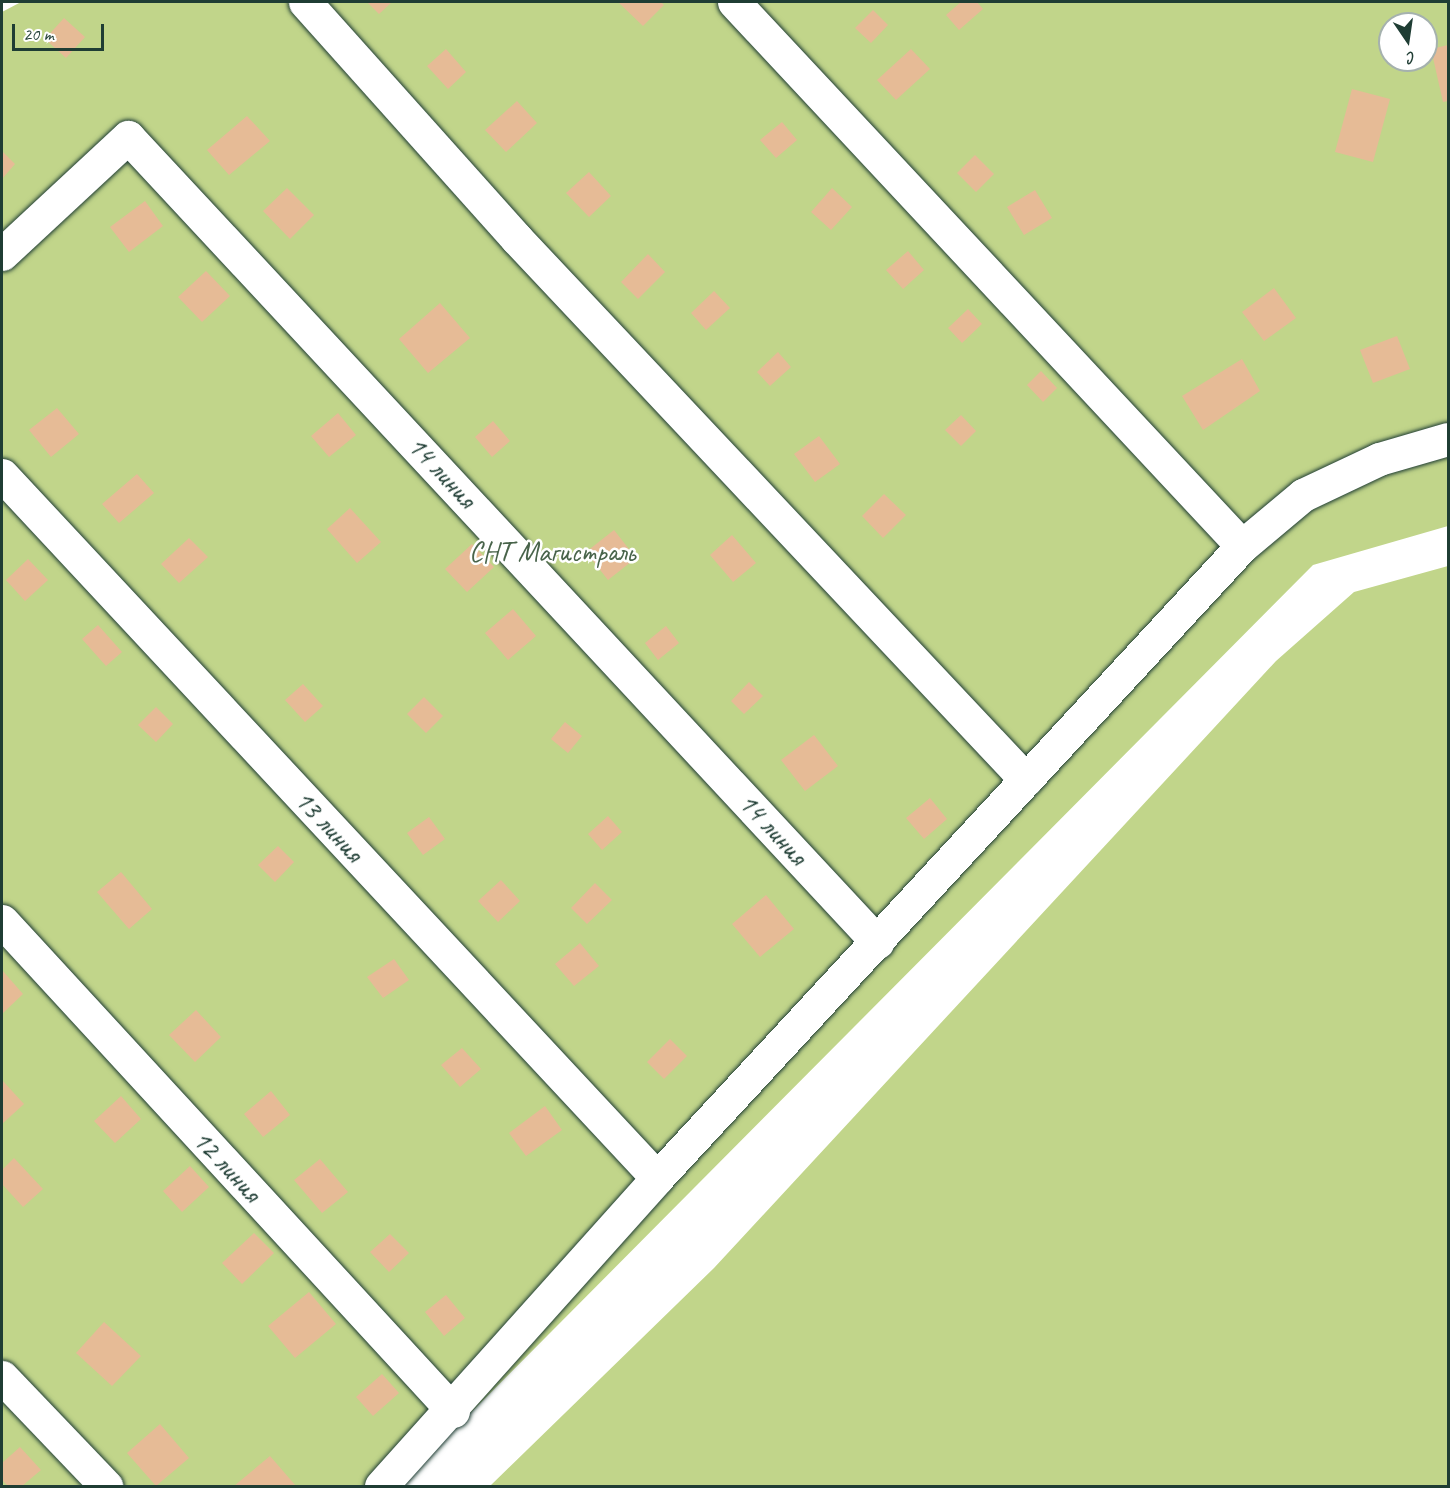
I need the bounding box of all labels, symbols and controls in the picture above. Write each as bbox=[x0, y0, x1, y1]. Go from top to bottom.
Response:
scale bar bbox=[15, 12, 106, 50]
north arrow bbox=[1378, 12, 1438, 72]
text: 20 m bbox=[23, 23, 54, 45]
text: С bbox=[1406, 47, 1418, 68]
street label: 14 линия bbox=[401, 429, 483, 515]
park label: СНТ Магистраль bbox=[469, 535, 635, 569]
street label: 13 линия bbox=[288, 783, 370, 869]
street label: 14 линия bbox=[732, 786, 814, 872]
street label: 12 линия bbox=[186, 1123, 268, 1209]

